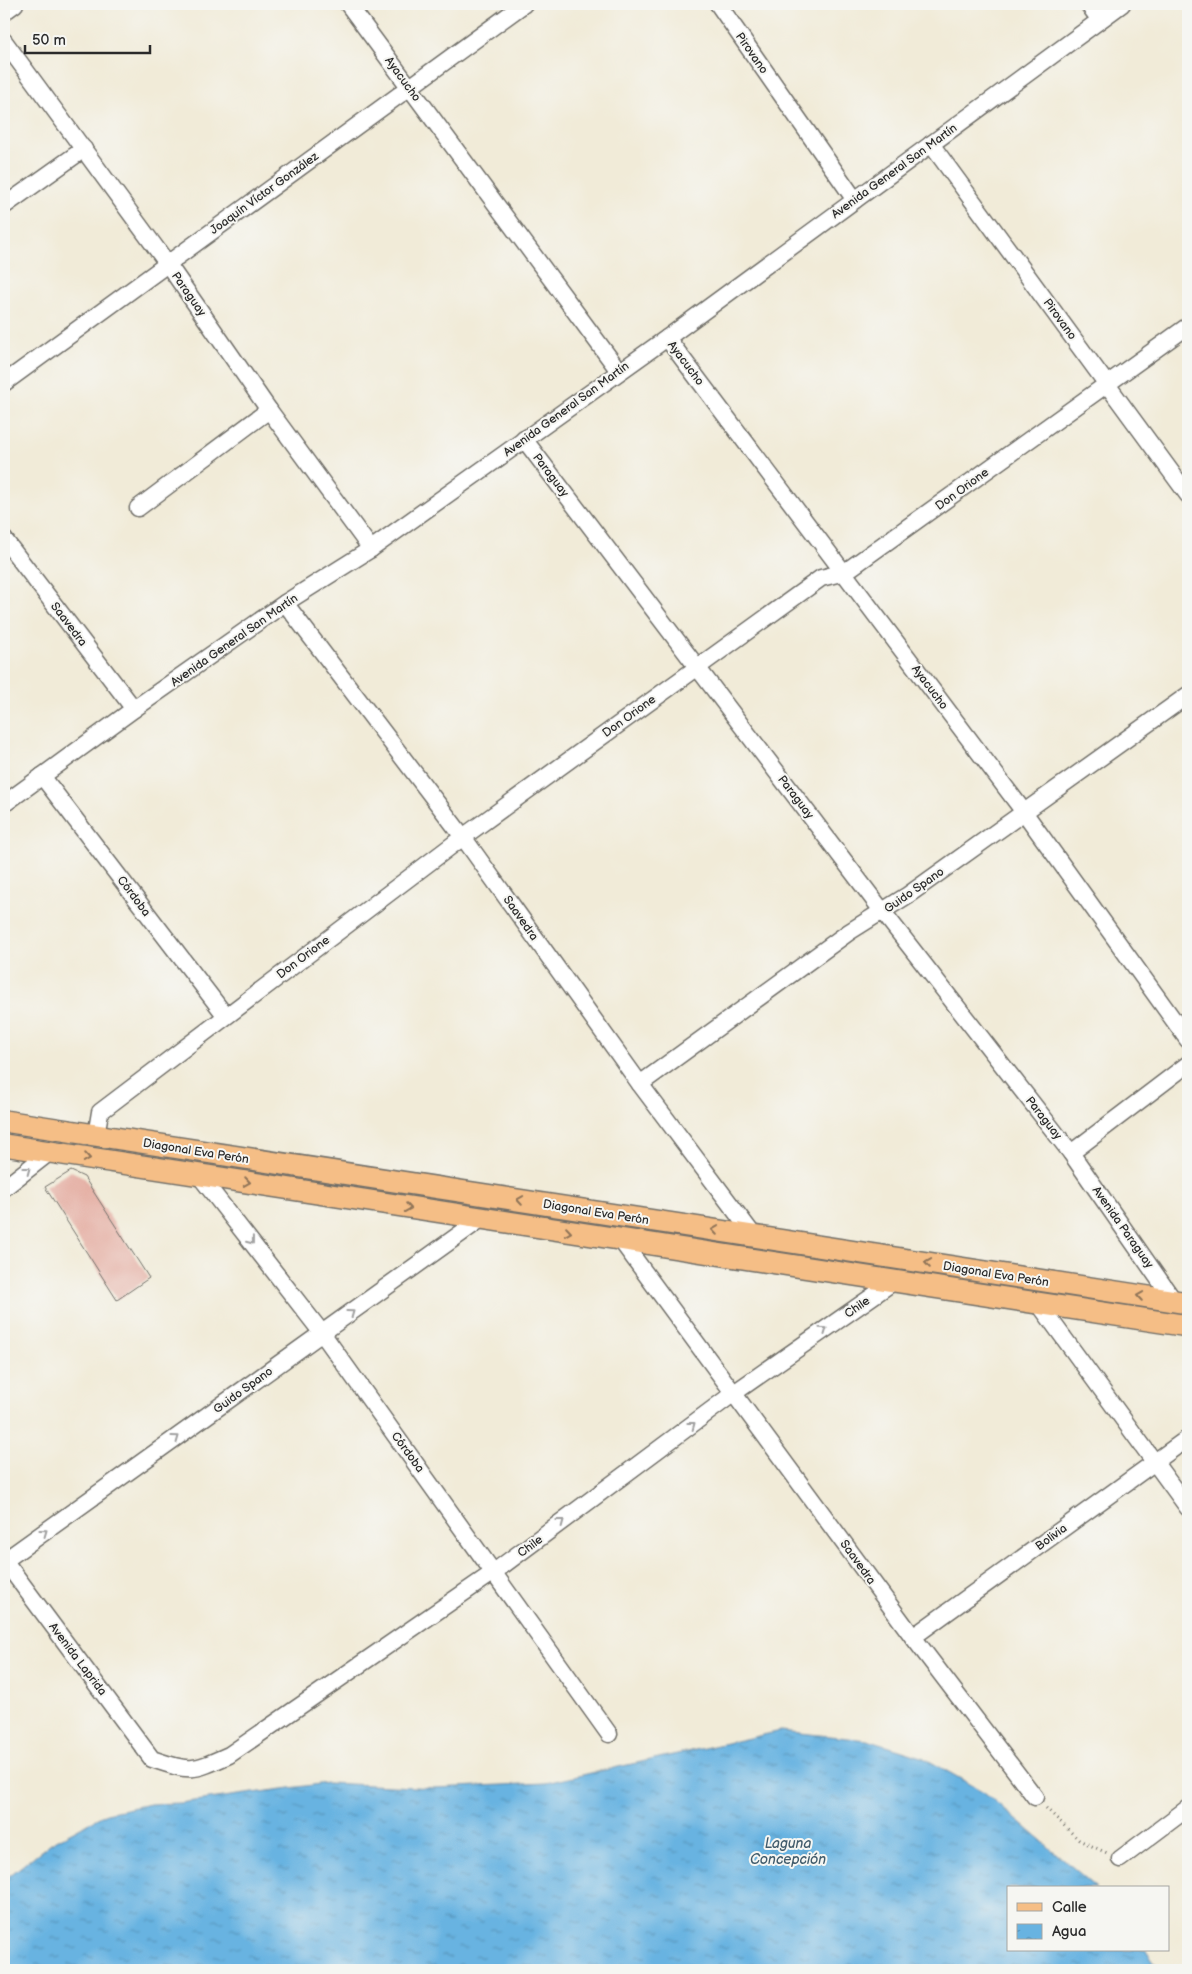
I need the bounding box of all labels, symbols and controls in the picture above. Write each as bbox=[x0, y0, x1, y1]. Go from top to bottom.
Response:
scale bar bbox=[25, 22, 150, 54]
street label: Pirovano bbox=[732, 30, 771, 77]
text: 50 m bbox=[32, 31, 66, 50]
street label: Ayacucho bbox=[381, 54, 424, 105]
street label: Avenida General San Martín bbox=[828, 121, 960, 222]
street label: Joaquín Víctor González bbox=[207, 149, 322, 238]
street label: Paraguay bbox=[168, 269, 210, 320]
street label: Pirovano bbox=[1040, 296, 1080, 343]
street label: Ayacucho bbox=[664, 338, 707, 389]
street label: Avenida General San Martín bbox=[500, 359, 632, 460]
street label: Paraguay bbox=[529, 451, 572, 500]
street label: Don Orione bbox=[933, 465, 992, 514]
street label: Avenida General San Martín bbox=[168, 591, 301, 690]
street label: Saavedra bbox=[47, 599, 90, 649]
street label: Ayacucho bbox=[908, 662, 951, 713]
street label: Don Orione bbox=[600, 692, 659, 741]
street label: Paraguay bbox=[774, 773, 817, 822]
street label: Guido Spano bbox=[881, 864, 947, 917]
street label: Córdoba bbox=[114, 873, 154, 920]
street label: Saavedra bbox=[500, 893, 542, 944]
street label: Don Orione bbox=[274, 933, 333, 982]
street label: Paraguay bbox=[1022, 1094, 1065, 1143]
street label: Diagonal Eva Perón bbox=[142, 1136, 250, 1167]
one-way arrow bbox=[82, 1152, 91, 1162]
one-way arrow bbox=[21, 1167, 31, 1176]
one-way arrow bbox=[243, 1177, 252, 1187]
street label: Avenida Paraguay bbox=[1089, 1183, 1157, 1272]
one-way arrow bbox=[516, 1195, 524, 1206]
street label: Diagonal Eva Perón bbox=[542, 1197, 650, 1228]
one-way arrow bbox=[403, 1202, 412, 1212]
one-way arrow bbox=[711, 1225, 720, 1235]
one-way arrow bbox=[565, 1226, 573, 1237]
one-way arrow bbox=[245, 1235, 253, 1244]
one-way arrow bbox=[923, 1258, 931, 1269]
street label: Diagonal Eva Perón bbox=[942, 1259, 1050, 1290]
one-way arrow bbox=[1136, 1291, 1144, 1302]
street label: Chile bbox=[842, 1293, 873, 1321]
one-way arrow bbox=[345, 1310, 354, 1318]
one-way arrow bbox=[818, 1327, 828, 1336]
street label: Guido Spano bbox=[211, 1364, 276, 1417]
one-way arrow bbox=[686, 1422, 696, 1431]
street label: Córdoba bbox=[388, 1429, 428, 1476]
one-way arrow bbox=[170, 1435, 179, 1443]
one-way arrow bbox=[556, 1519, 565, 1528]
street label: Bolivia bbox=[1033, 1521, 1070, 1554]
one-way arrow bbox=[38, 1529, 48, 1538]
street label: Chile bbox=[515, 1532, 546, 1561]
street label: Saavedra bbox=[836, 1537, 879, 1588]
street label: Avenida Laprida bbox=[45, 1620, 110, 1699]
water label: Laguna Concepción bbox=[750, 1835, 826, 1868]
legend bbox=[1007, 1886, 1170, 1952]
text: Calle bbox=[1052, 1898, 1087, 1917]
text: Agua bbox=[1052, 1922, 1086, 1941]

